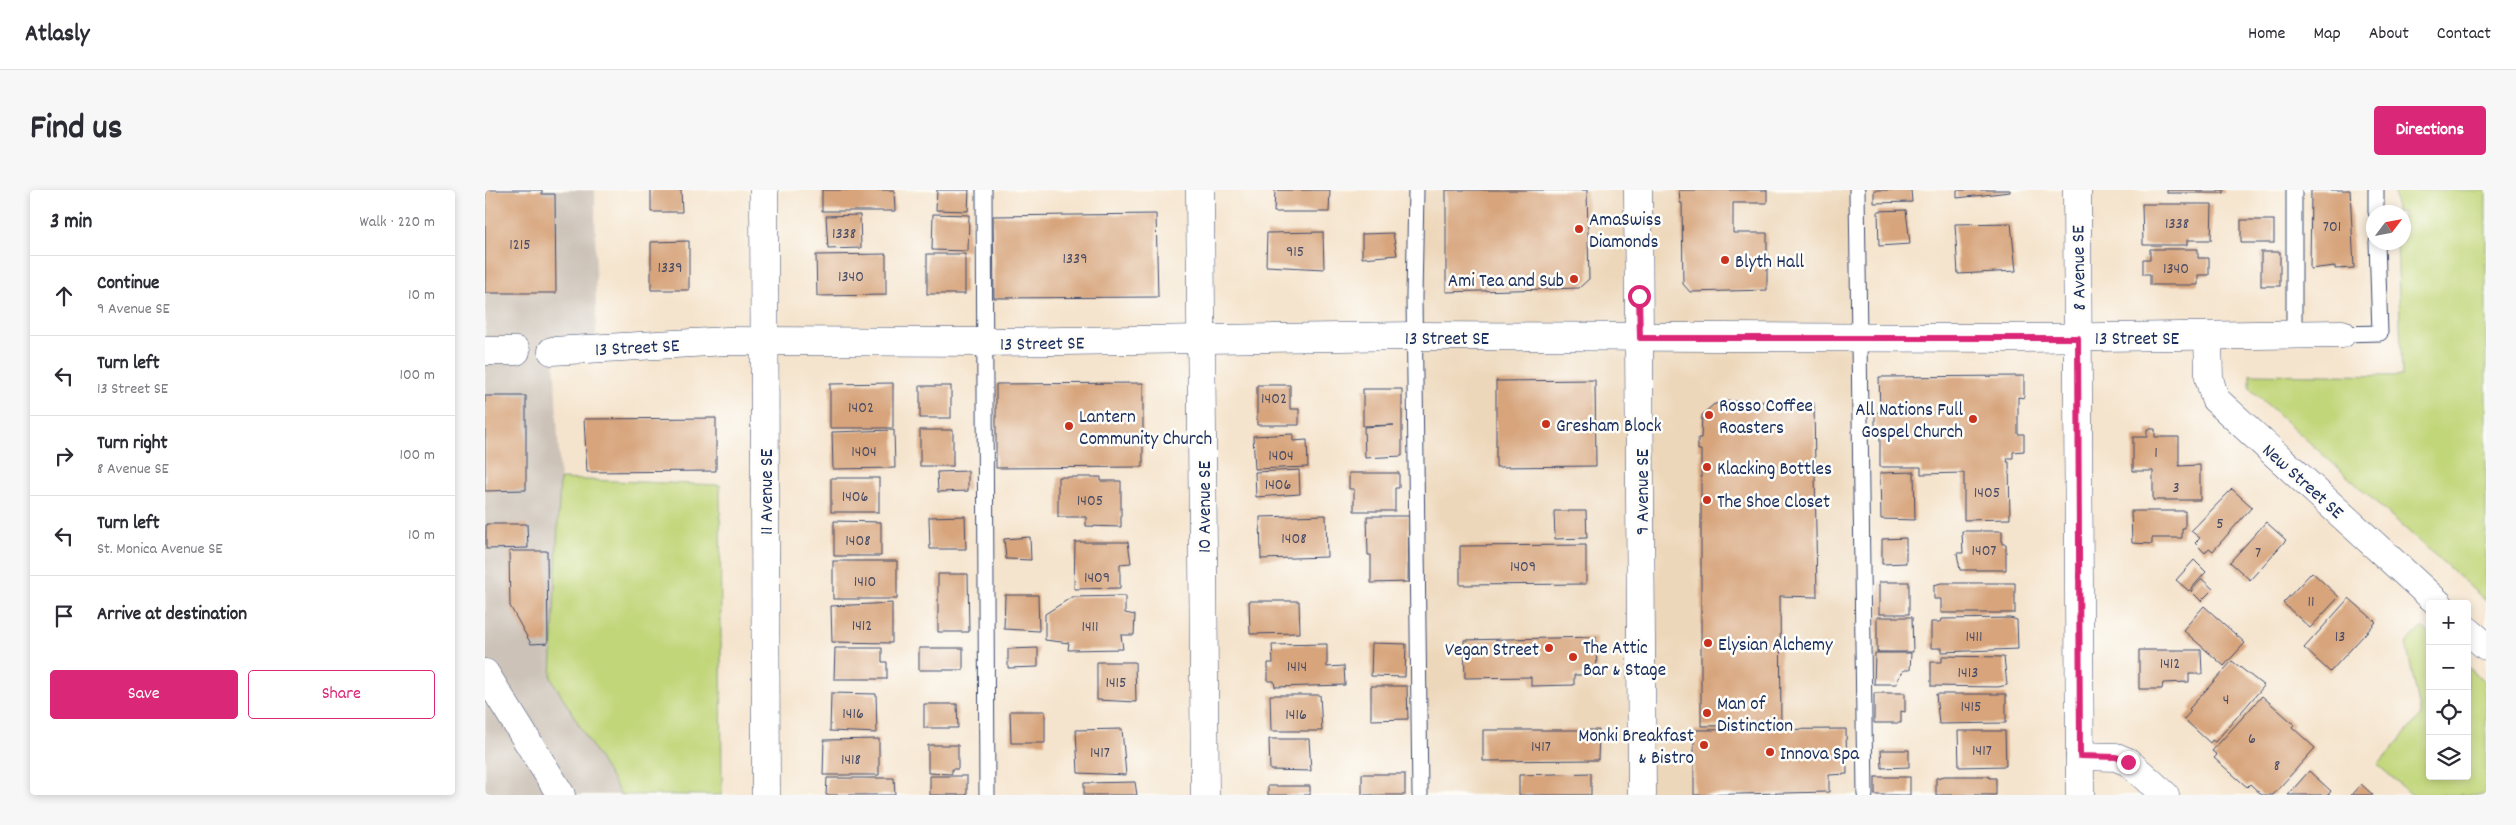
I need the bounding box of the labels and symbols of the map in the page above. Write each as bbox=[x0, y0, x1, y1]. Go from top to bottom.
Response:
north arrow bbox=[2366, 205, 2411, 250]
place label: AmaSwiss Diamonds bbox=[1589, 208, 1661, 257]
house number: 1338 bbox=[2165, 213, 2189, 236]
house number: 701 bbox=[2323, 216, 2341, 239]
house number: 1338 bbox=[832, 223, 856, 246]
marker: AmaSwiss Diamonds bbox=[1573, 223, 1585, 235]
street label: 8 Avenue SE bbox=[2066, 225, 2095, 311]
house number: 1215 bbox=[509, 234, 531, 257]
house number: 915 bbox=[1286, 241, 1304, 264]
house number: 1339 bbox=[1062, 248, 1088, 271]
place label: Blyth Hall bbox=[1735, 250, 1804, 277]
marker: Blyth Hall bbox=[1719, 254, 1731, 266]
house number: 1339 bbox=[657, 257, 683, 280]
house number: 1340 bbox=[2163, 258, 2189, 281]
house number: 1340 bbox=[838, 266, 864, 289]
place label: Ami Tea and Sub bbox=[1448, 269, 1564, 296]
marker: Ami Tea and Sub bbox=[1568, 273, 1580, 285]
route start bbox=[1628, 285, 1651, 308]
street label: 13 Street SE bbox=[1405, 327, 1490, 354]
street label: 13 Street SE bbox=[2095, 327, 2180, 354]
street label: 13 Street SE bbox=[1000, 331, 1085, 360]
street label: 13 Street SE bbox=[594, 334, 680, 365]
house number: 1402 bbox=[1261, 388, 1287, 411]
place label: Rosso Coffee Roasters bbox=[1719, 394, 1813, 443]
house number: 1402 bbox=[848, 397, 874, 420]
place label: All Nations Full Gospel Church bbox=[1855, 398, 1963, 447]
place label: Lantern Community Church bbox=[1079, 405, 1212, 454]
marker: Rosso Coffee Roasters bbox=[1703, 409, 1715, 421]
marker: All Nations Full Gospel Church bbox=[1967, 413, 1979, 425]
place label: Gresham Block bbox=[1556, 414, 1662, 441]
marker: Gresham Block bbox=[1540, 418, 1552, 430]
marker: Lantern Community Church bbox=[1063, 420, 1075, 432]
street label: New Street SE bbox=[2255, 438, 2349, 527]
house number: 1404 bbox=[851, 441, 877, 464]
house number: 1 bbox=[2154, 442, 2158, 465]
house number: 1404 bbox=[1268, 445, 1294, 468]
street label: 9 Avenue SE bbox=[1631, 448, 1658, 535]
street label: 11 Avenue SE bbox=[755, 449, 782, 535]
place label: Klacking Bottles bbox=[1717, 457, 1832, 484]
street label: 10 Avenue SE bbox=[1193, 461, 1220, 553]
marker: Klacking Bottles bbox=[1701, 461, 1713, 473]
house number: 1406 bbox=[1265, 474, 1292, 497]
house number: 3 bbox=[2172, 477, 2180, 500]
house number: 1405 bbox=[1974, 482, 2000, 505]
house number: 1406 bbox=[842, 486, 869, 509]
house number: 1405 bbox=[1077, 490, 1103, 513]
place label: The Shoe Closet bbox=[1717, 490, 1830, 517]
marker: The Shoe Closet bbox=[1701, 494, 1713, 506]
house number: 5 bbox=[2216, 513, 2224, 536]
house number: 1408 bbox=[1281, 528, 1307, 551]
house number: 1408 bbox=[845, 530, 871, 553]
house number: 1407 bbox=[1972, 540, 1997, 563]
house number: 7 bbox=[2255, 542, 2261, 565]
house number: 1409 bbox=[1510, 556, 1536, 579]
house number: 1409 bbox=[1084, 567, 1110, 590]
house number: 1410 bbox=[854, 571, 876, 594]
house number: 11 bbox=[2307, 591, 2315, 614]
house number: 1412 bbox=[852, 615, 872, 638]
house number: 1411 bbox=[1081, 616, 1099, 639]
house number: 1411 bbox=[1965, 626, 1983, 649]
house number: 13 bbox=[2335, 626, 2345, 649]
place label: Elysian Alchemy bbox=[1718, 633, 1833, 660]
place label: The Attic Bar & Stage bbox=[1583, 636, 1666, 685]
marker: Elysian Alchemy bbox=[1702, 637, 1714, 649]
place label: Vegan Street bbox=[1445, 638, 1539, 665]
marker: Vegan Street bbox=[1543, 642, 1555, 654]
marker: The Attic Bar & Stage bbox=[1567, 651, 1579, 663]
house number: 1412 bbox=[2160, 653, 2180, 676]
house number: 1414 bbox=[1287, 656, 1307, 679]
house number: 1413 bbox=[1958, 662, 1978, 685]
house number: 1415 bbox=[1105, 672, 1127, 695]
house number: 4 bbox=[2223, 689, 2229, 712]
place label: Man of Distinction bbox=[1717, 692, 1793, 741]
house number: 1415 bbox=[1960, 696, 1982, 719]
house number: 1416 bbox=[842, 703, 864, 726]
house number: 1416 bbox=[1285, 704, 1307, 727]
marker: Man of Distinction bbox=[1701, 707, 1713, 719]
place label: Monki Breakfast & Bistro bbox=[1578, 724, 1694, 773]
house number: 6 bbox=[2248, 728, 2256, 751]
house number: 1417 bbox=[1531, 736, 1551, 759]
marker: Monki Breakfast & Bistro bbox=[1698, 739, 1710, 751]
house number: 1417 bbox=[1972, 740, 1992, 763]
house number: 1417 bbox=[1090, 742, 1110, 765]
place label: Innova Spa bbox=[1780, 742, 1860, 769]
marker: Innova Spa bbox=[1764, 746, 1776, 758]
house number: 1418 bbox=[841, 749, 861, 772]
route end bbox=[2117, 751, 2140, 774]
house number: 8 bbox=[2274, 755, 2280, 778]

